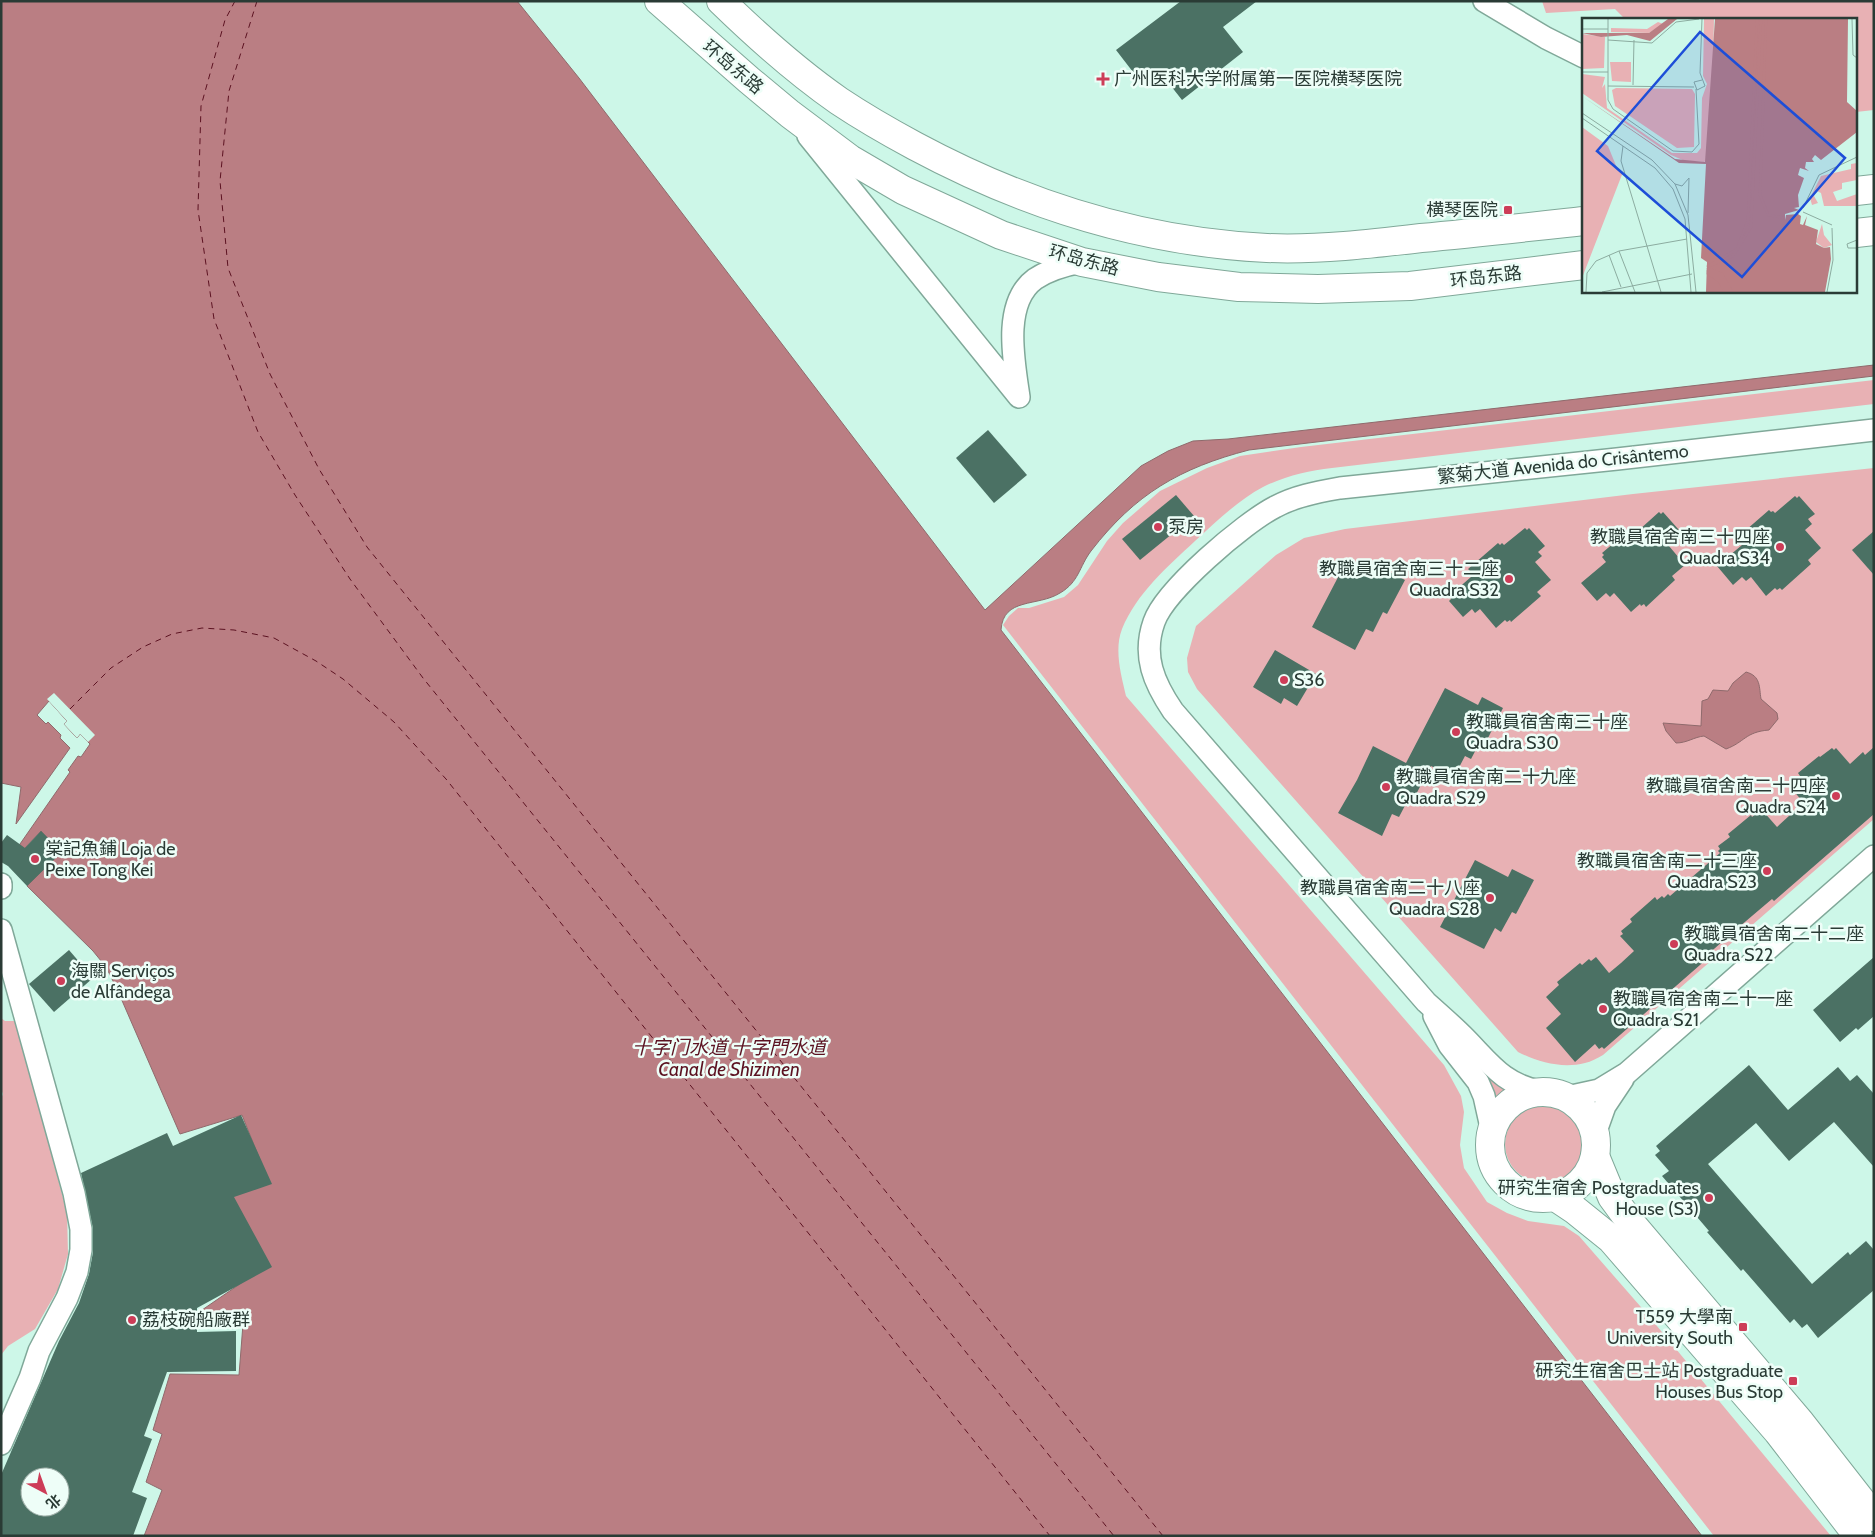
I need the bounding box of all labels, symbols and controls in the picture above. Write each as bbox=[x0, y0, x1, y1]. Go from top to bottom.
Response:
inset map bbox=[1582, 18, 1858, 292]
street label: 环岛东路 bbox=[698, 35, 768, 99]
place label: 广州医科大学附属第一医院横琴医院 bbox=[1114, 68, 1402, 90]
marker: 广州医科大学附属第一医院横琴医院 bbox=[1096, 72, 1110, 86]
place label: 横琴医院 bbox=[1426, 199, 1498, 221]
marker: 横琴医院 bbox=[1502, 204, 1514, 216]
street label: 环岛东路 bbox=[1046, 240, 1122, 280]
street label: 环岛东路 bbox=[1449, 262, 1523, 292]
street label: 繁菊大道 Avenida do Crisântemo bbox=[1436, 440, 1690, 488]
place label: 泵房 bbox=[1168, 516, 1204, 538]
marker: 泵房 bbox=[1152, 521, 1164, 533]
place label: 教職員宿舍南三十四座 Quadra S34 bbox=[1590, 526, 1770, 569]
marker: 教職員宿舍南三十四座 Quadra S34 bbox=[1774, 541, 1786, 553]
place label: 教職員宿舍南三十二座 Quadra S32 bbox=[1319, 558, 1499, 601]
marker: 教職員宿舍南三十二座 Quadra S32 bbox=[1503, 573, 1515, 585]
place label: S36 bbox=[1294, 669, 1324, 691]
marker: S36 bbox=[1278, 674, 1290, 686]
place label: 教職員宿舍南三十座 Quadra S30 bbox=[1466, 711, 1628, 754]
marker: 教職員宿舍南三十座 Quadra S30 bbox=[1450, 726, 1462, 738]
place label: 教職員宿舍南二十九座 Quadra S29 bbox=[1396, 766, 1576, 809]
place label: 教職員宿舍南二十四座 Quadra S24 bbox=[1646, 775, 1826, 818]
marker: 教職員宿舍南二十九座 Quadra S29 bbox=[1380, 781, 1392, 793]
marker: 教職員宿舍南二十四座 Quadra S24 bbox=[1830, 790, 1842, 802]
place label: 棠記魚鋪 Loja de Peixe Tong Kei bbox=[45, 838, 176, 881]
place label: 教職員宿舍南二十三座 Quadra S23 bbox=[1577, 850, 1757, 893]
marker: 棠記魚鋪 Loja de Peixe Tong Kei bbox=[29, 853, 41, 865]
marker: 教職員宿舍南二十三座 Quadra S23 bbox=[1761, 865, 1773, 877]
place label: 教職員宿舍南二十八座 Quadra S28 bbox=[1300, 877, 1480, 920]
marker: 教職員宿舍南二十八座 Quadra S28 bbox=[1484, 892, 1496, 904]
place label: 教職員宿舍南二十二座 Quadra S22 bbox=[1684, 923, 1864, 966]
marker: 教職員宿舍南二十二座 Quadra S22 bbox=[1668, 938, 1680, 950]
place label: 海關 Serviços de Alfândega bbox=[71, 960, 175, 1003]
marker: 海關 Serviços de Alfândega bbox=[55, 975, 67, 987]
place label: 教職員宿舍南二十一座 Quadra S21 bbox=[1613, 988, 1793, 1031]
marker: 教職員宿舍南二十一座 Quadra S21 bbox=[1597, 1003, 1609, 1015]
water label: 十字门水道 十字門水道 Canal de Shizimen bbox=[632, 1036, 829, 1081]
place label: 研究生宿舍 Postgraduates House (S3) bbox=[1498, 1177, 1699, 1220]
marker: 研究生宿舍 Postgraduates House (S3) bbox=[1703, 1192, 1715, 1204]
place label: T559 大學南 University South bbox=[1607, 1306, 1733, 1349]
place label: 荔枝碗船廠群 bbox=[142, 1309, 250, 1331]
marker: 荔枝碗船廠群 bbox=[126, 1314, 138, 1326]
marker: T559 大學南 University South bbox=[1737, 1321, 1749, 1333]
place label: 研究生宿舍巴士站 Postgraduate Houses Bus Stop bbox=[1535, 1360, 1783, 1403]
marker: 研究生宿舍巴士站 Postgraduate Houses Bus Stop bbox=[1787, 1375, 1799, 1387]
north arrow bbox=[20, 1467, 70, 1517]
text: 北 bbox=[42, 1490, 65, 1513]

